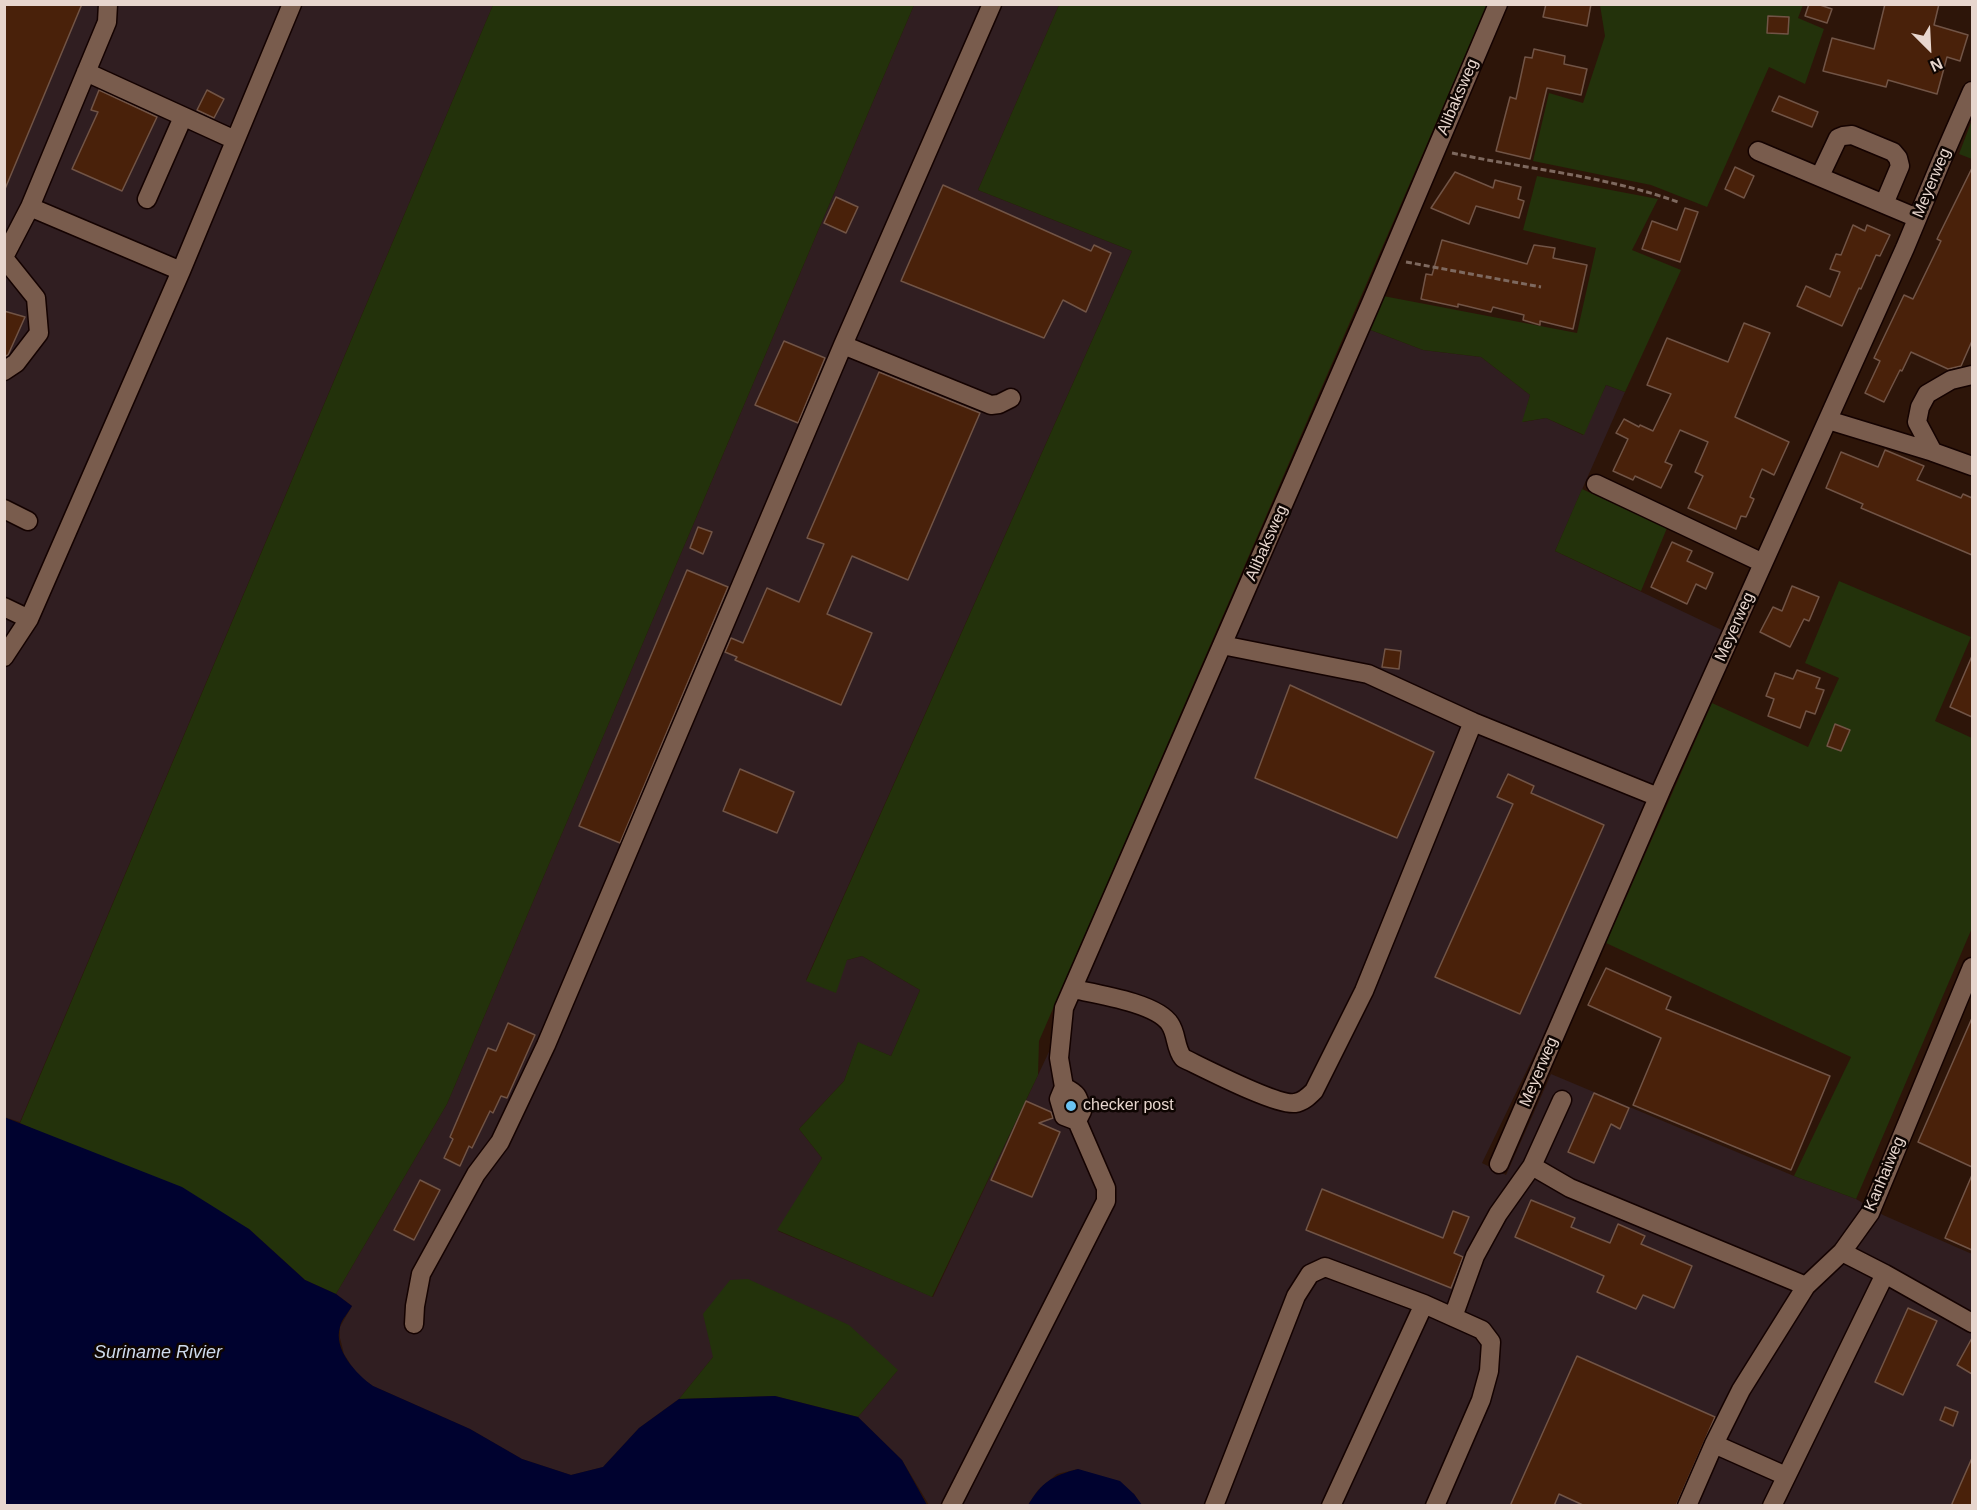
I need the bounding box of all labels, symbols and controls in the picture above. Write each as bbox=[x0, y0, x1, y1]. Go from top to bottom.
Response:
north arrow bbox=[1899, 18, 1959, 78]
text: N bbox=[1928, 55, 1945, 75]
street label: Alibaksweg bbox=[1433, 56, 1483, 138]
street label: Meyerweg bbox=[1909, 145, 1955, 221]
street label: Alibaksweg bbox=[1242, 502, 1292, 584]
street label: Meyerweg bbox=[1711, 589, 1759, 665]
street label: Meyerweg bbox=[1516, 1034, 1562, 1110]
place label: checker post bbox=[1083, 1096, 1174, 1116]
marker: checker post bbox=[1064, 1099, 1078, 1113]
street label: Kanhaiweg bbox=[1861, 1134, 1909, 1214]
water label: Suriname Rivier bbox=[94, 1342, 222, 1364]

